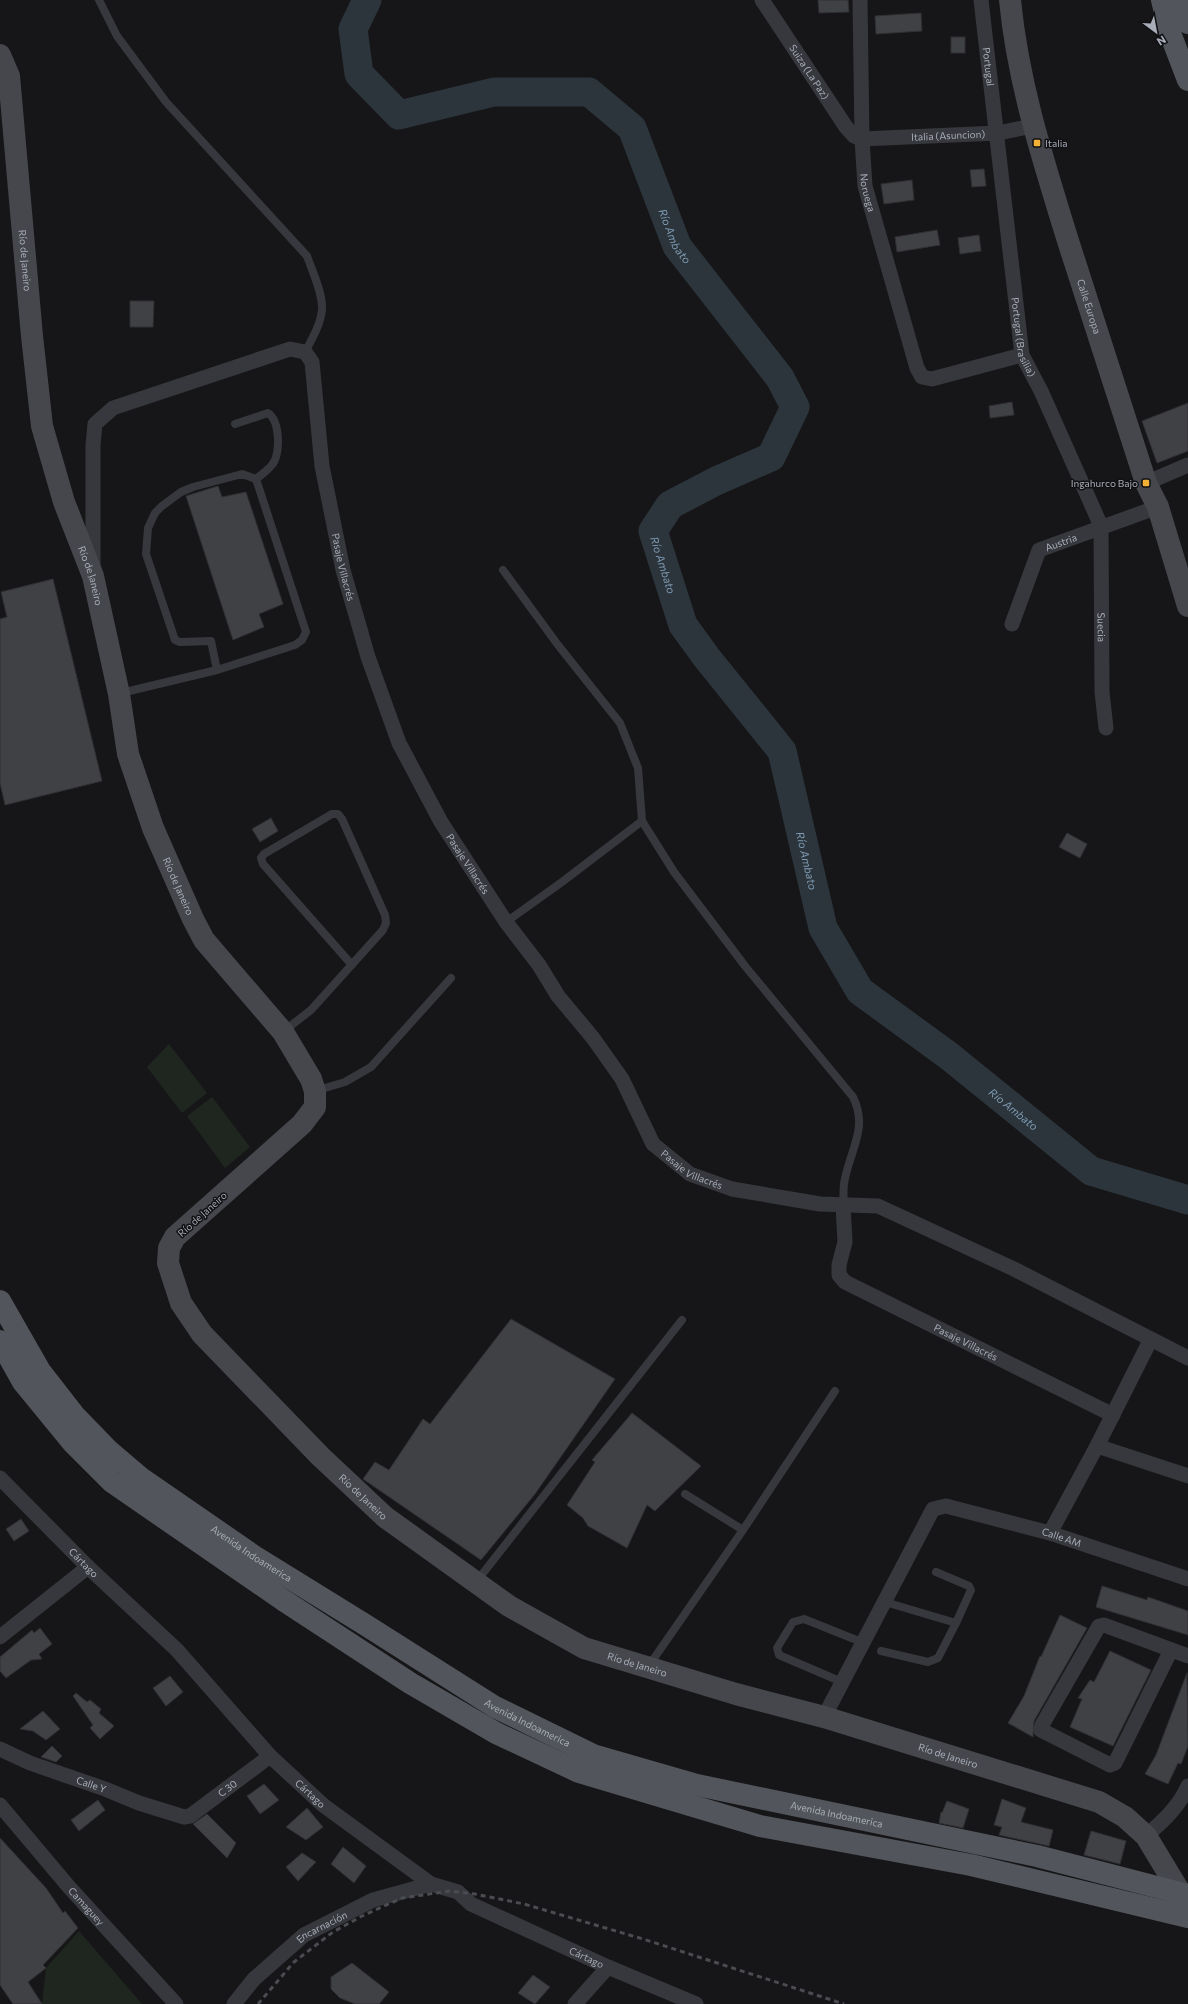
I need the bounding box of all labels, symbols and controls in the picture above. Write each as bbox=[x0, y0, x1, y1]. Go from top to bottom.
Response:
north arrow bbox=[1136, 12, 1176, 52]
text: N bbox=[1155, 33, 1169, 49]
street label: Suiza (La Paz) bbox=[787, 42, 832, 102]
street label: Portugal bbox=[980, 47, 997, 87]
street label: Italia (Asuncion) bbox=[911, 128, 986, 143]
place label: Italia bbox=[1045, 137, 1067, 149]
marker: Italia bbox=[1032, 138, 1042, 148]
street label: Noruega bbox=[858, 173, 878, 213]
water label: Río Ambato bbox=[657, 207, 695, 266]
street label: Río de Janeiro bbox=[17, 229, 34, 292]
street label: Calle Europa bbox=[1075, 278, 1104, 335]
street label: Portugal (Brasilia) bbox=[1009, 296, 1038, 379]
place label: Ingahurco Bajo bbox=[1071, 477, 1138, 489]
marker: Ingahurco Bajo bbox=[1141, 478, 1151, 488]
street label: Austria bbox=[1043, 531, 1078, 553]
street label: Pasaje Villacrés bbox=[330, 532, 358, 603]
water label: Río Ambato bbox=[649, 535, 679, 596]
street label: Río de Janeiro bbox=[76, 544, 105, 606]
street label: Suecia bbox=[1096, 612, 1108, 642]
water label: Río Ambato bbox=[794, 830, 821, 891]
street label: Pasaje Villacrés bbox=[444, 831, 492, 896]
street label: Río de Janeiro bbox=[161, 855, 196, 917]
water label: Río Ambato bbox=[987, 1085, 1041, 1133]
street label: Pasaje Villacrés bbox=[659, 1147, 725, 1191]
street label: Río de Janeiro bbox=[175, 1189, 229, 1239]
street label: Pasaje Villacrés bbox=[932, 1321, 1000, 1363]
street label: Río de Janeiro bbox=[337, 1471, 390, 1522]
street label: Avenida Indoamerica bbox=[209, 1522, 294, 1584]
street label: Calle AM bbox=[1041, 1525, 1083, 1549]
street label: Cártago bbox=[66, 1545, 101, 1580]
street label: Río de Janeiro bbox=[606, 1649, 669, 1679]
street label: Avenida Indoamerica bbox=[482, 1696, 572, 1749]
street label: Río de Janeiro bbox=[917, 1741, 979, 1770]
street label: Calle Y bbox=[75, 1774, 108, 1795]
street label: C 30 bbox=[215, 1777, 239, 1799]
street label: Cártago bbox=[293, 1777, 328, 1810]
street label: Avenida Indoamerica bbox=[789, 1799, 884, 1830]
street label: Camaguey bbox=[66, 1885, 107, 1928]
street label: Encarnación bbox=[294, 1908, 349, 1945]
street label: Cártago bbox=[567, 1944, 606, 1970]

